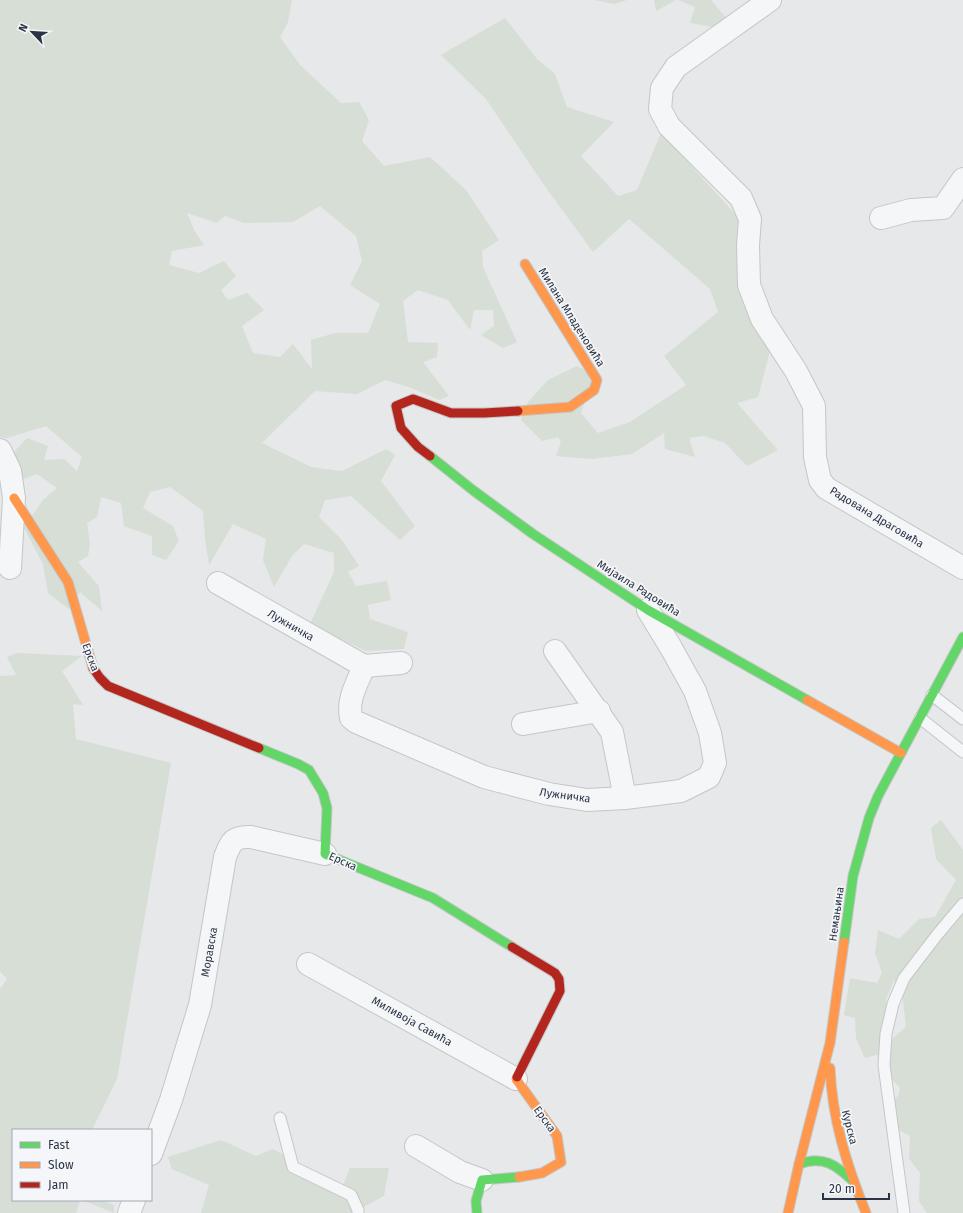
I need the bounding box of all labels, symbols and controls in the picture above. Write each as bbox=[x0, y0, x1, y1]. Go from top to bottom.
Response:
north arrow bbox=[12, 12, 52, 52]
text: N bbox=[16, 22, 31, 34]
street label: Милана Младеновића bbox=[536, 265, 607, 369]
street label: Радована Драговића bbox=[827, 484, 926, 551]
street label: Мијаила Радовића bbox=[595, 558, 683, 619]
street label: Лужничка bbox=[265, 607, 316, 644]
street label: Ерска bbox=[79, 641, 102, 673]
street label: Лужничка bbox=[539, 785, 591, 806]
street label: Ерска bbox=[327, 850, 359, 873]
street label: Немањина bbox=[826, 886, 847, 942]
street label: Моравска bbox=[199, 926, 220, 978]
street label: Миливоја Савића bbox=[369, 994, 454, 1049]
street label: Ерска bbox=[531, 1104, 558, 1135]
street label: Курска bbox=[839, 1109, 860, 1146]
legend bbox=[12, 1129, 152, 1201]
text: Fast bbox=[48, 1138, 70, 1152]
text: Slow bbox=[48, 1158, 74, 1172]
scale bar bbox=[823, 1175, 889, 1201]
text: Jam bbox=[48, 1178, 68, 1192]
text: 20 m bbox=[829, 1182, 855, 1196]

